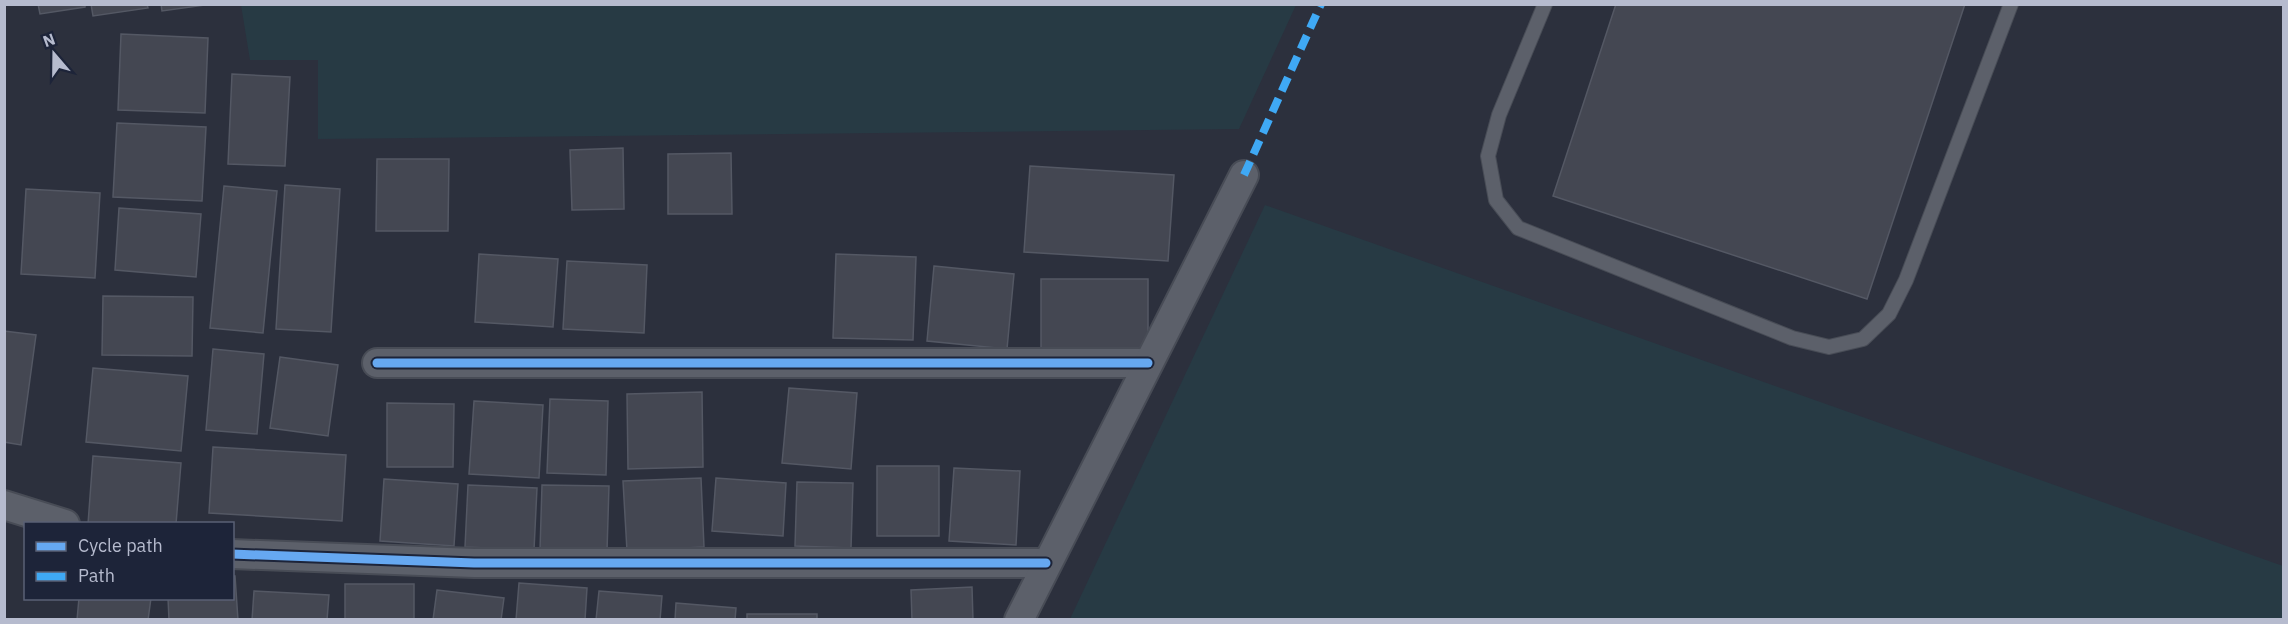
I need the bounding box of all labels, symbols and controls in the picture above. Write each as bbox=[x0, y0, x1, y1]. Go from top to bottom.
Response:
north arrow bbox=[24, 24, 84, 84]
text: N bbox=[40, 29, 58, 51]
legend bbox=[24, 522, 234, 600]
text: Cycle path bbox=[78, 534, 163, 557]
text: Path bbox=[78, 564, 115, 587]

